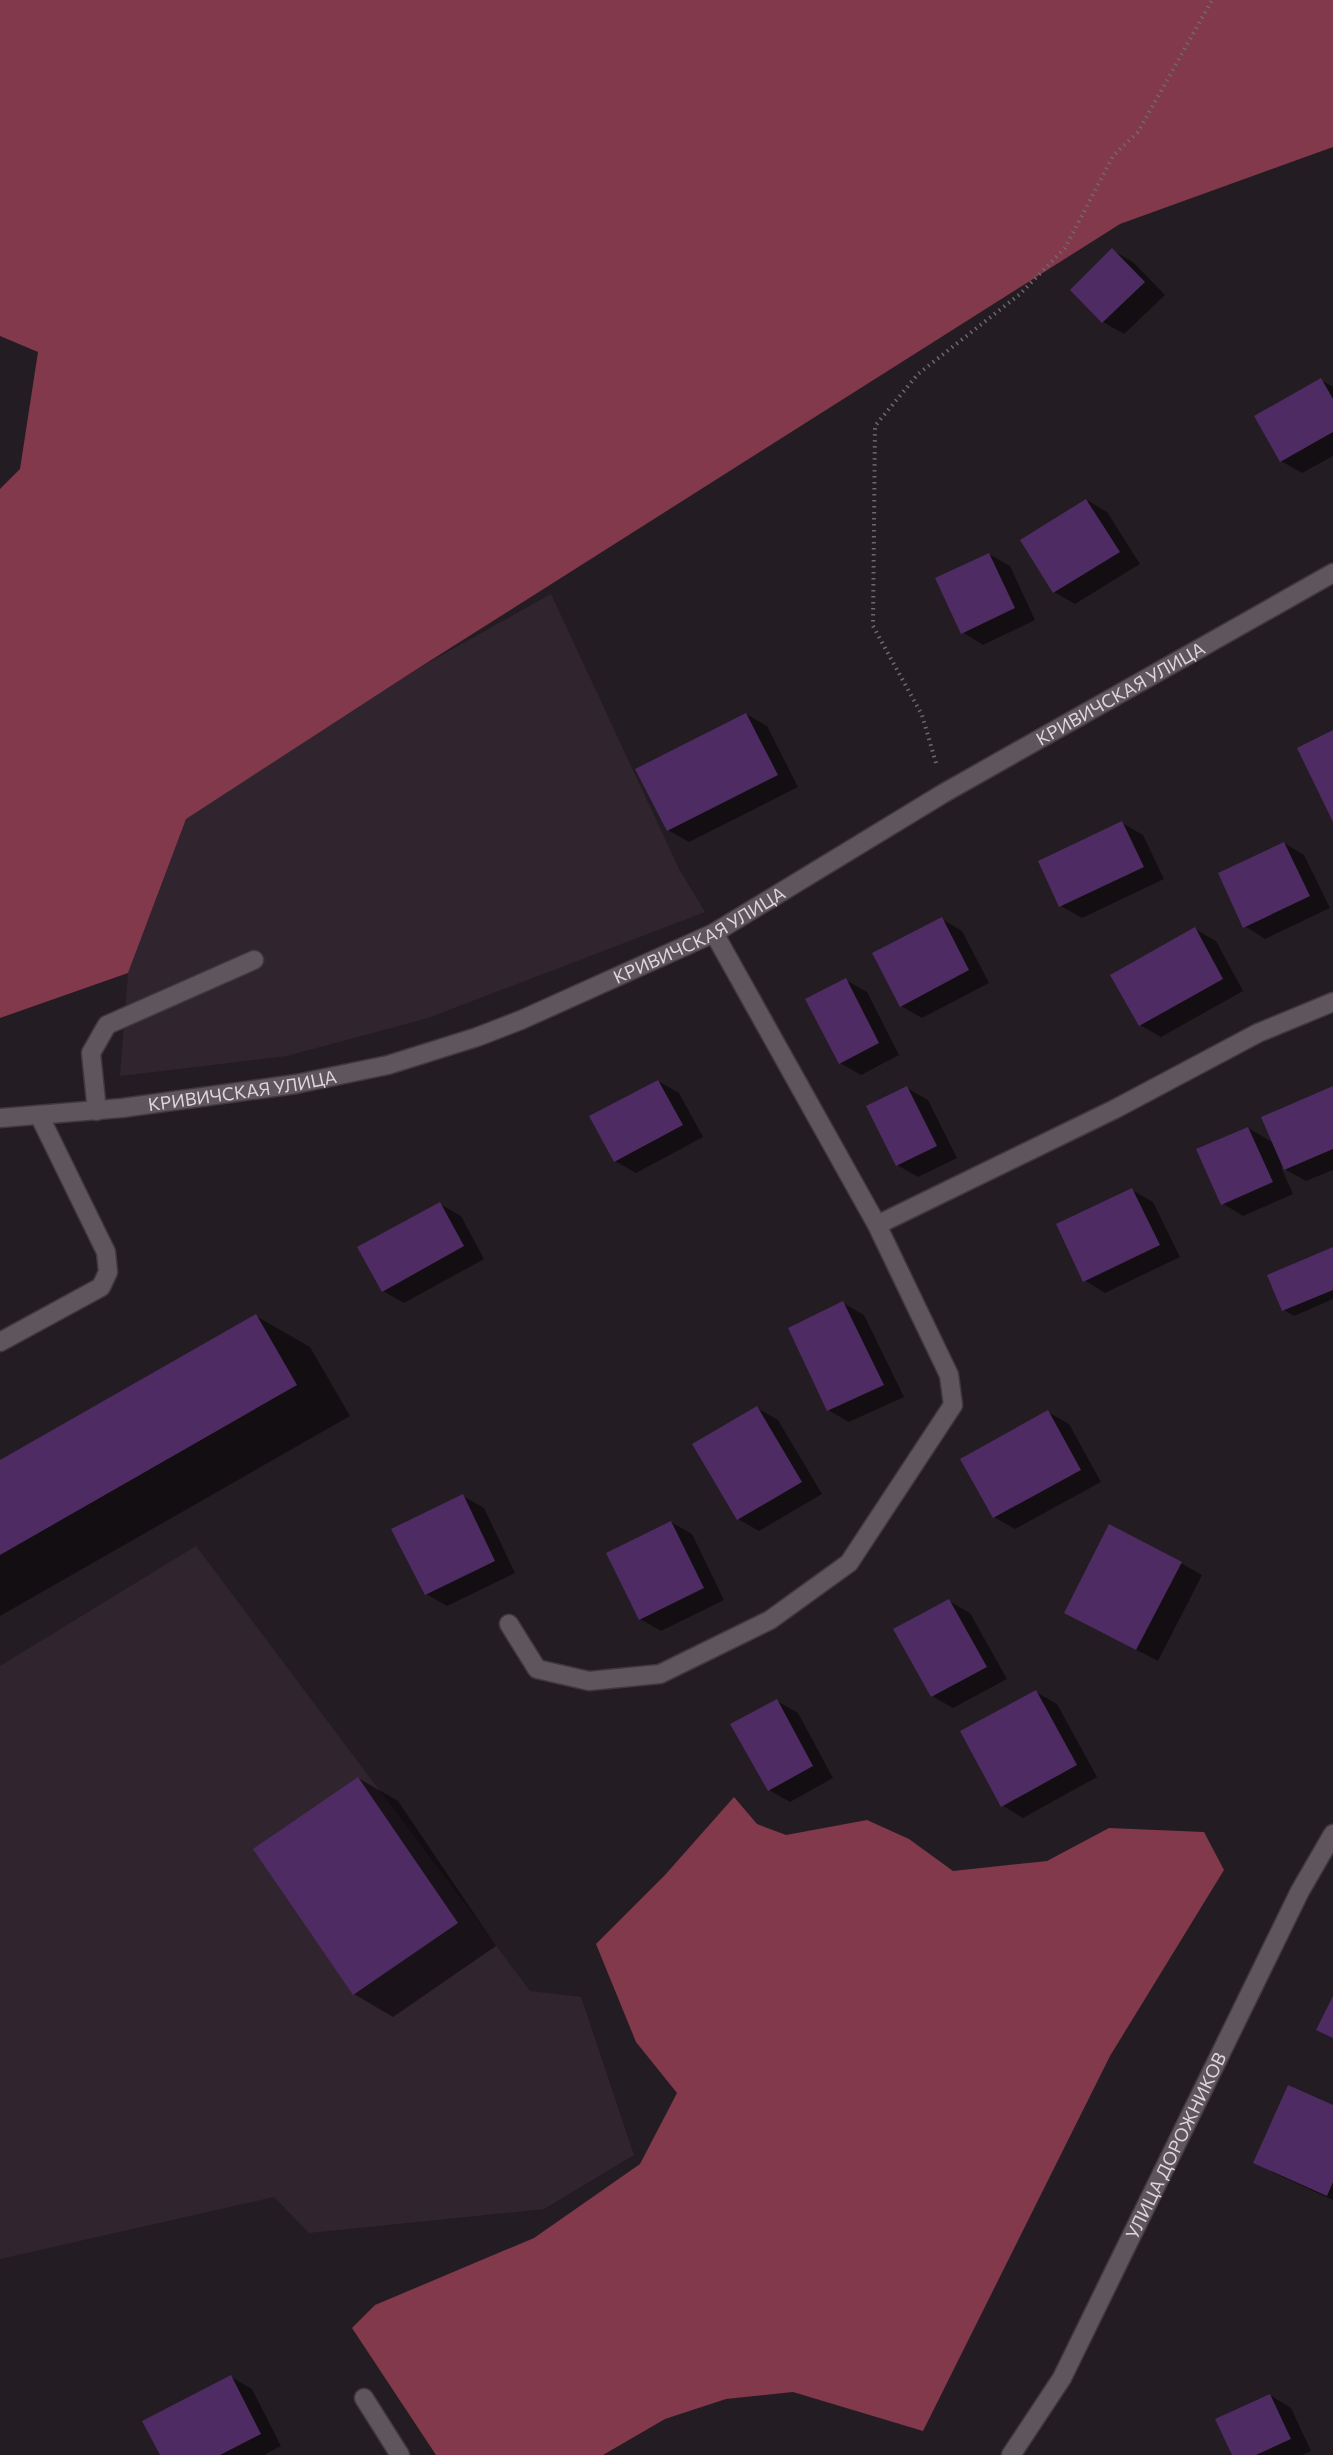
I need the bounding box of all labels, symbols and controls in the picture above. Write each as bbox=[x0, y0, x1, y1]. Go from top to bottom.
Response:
street label: КРИВИЧСКАЯ УЛИЦА bbox=[1032, 637, 1209, 750]
street label: КРИВИЧСКАЯ УЛИЦА bbox=[610, 881, 789, 988]
street label: КРИВИЧСКАЯ УЛИЦА bbox=[147, 1065, 339, 1115]
street label: УЛИЦА ДОРОЖНИКОВ bbox=[1121, 2049, 1230, 2243]

